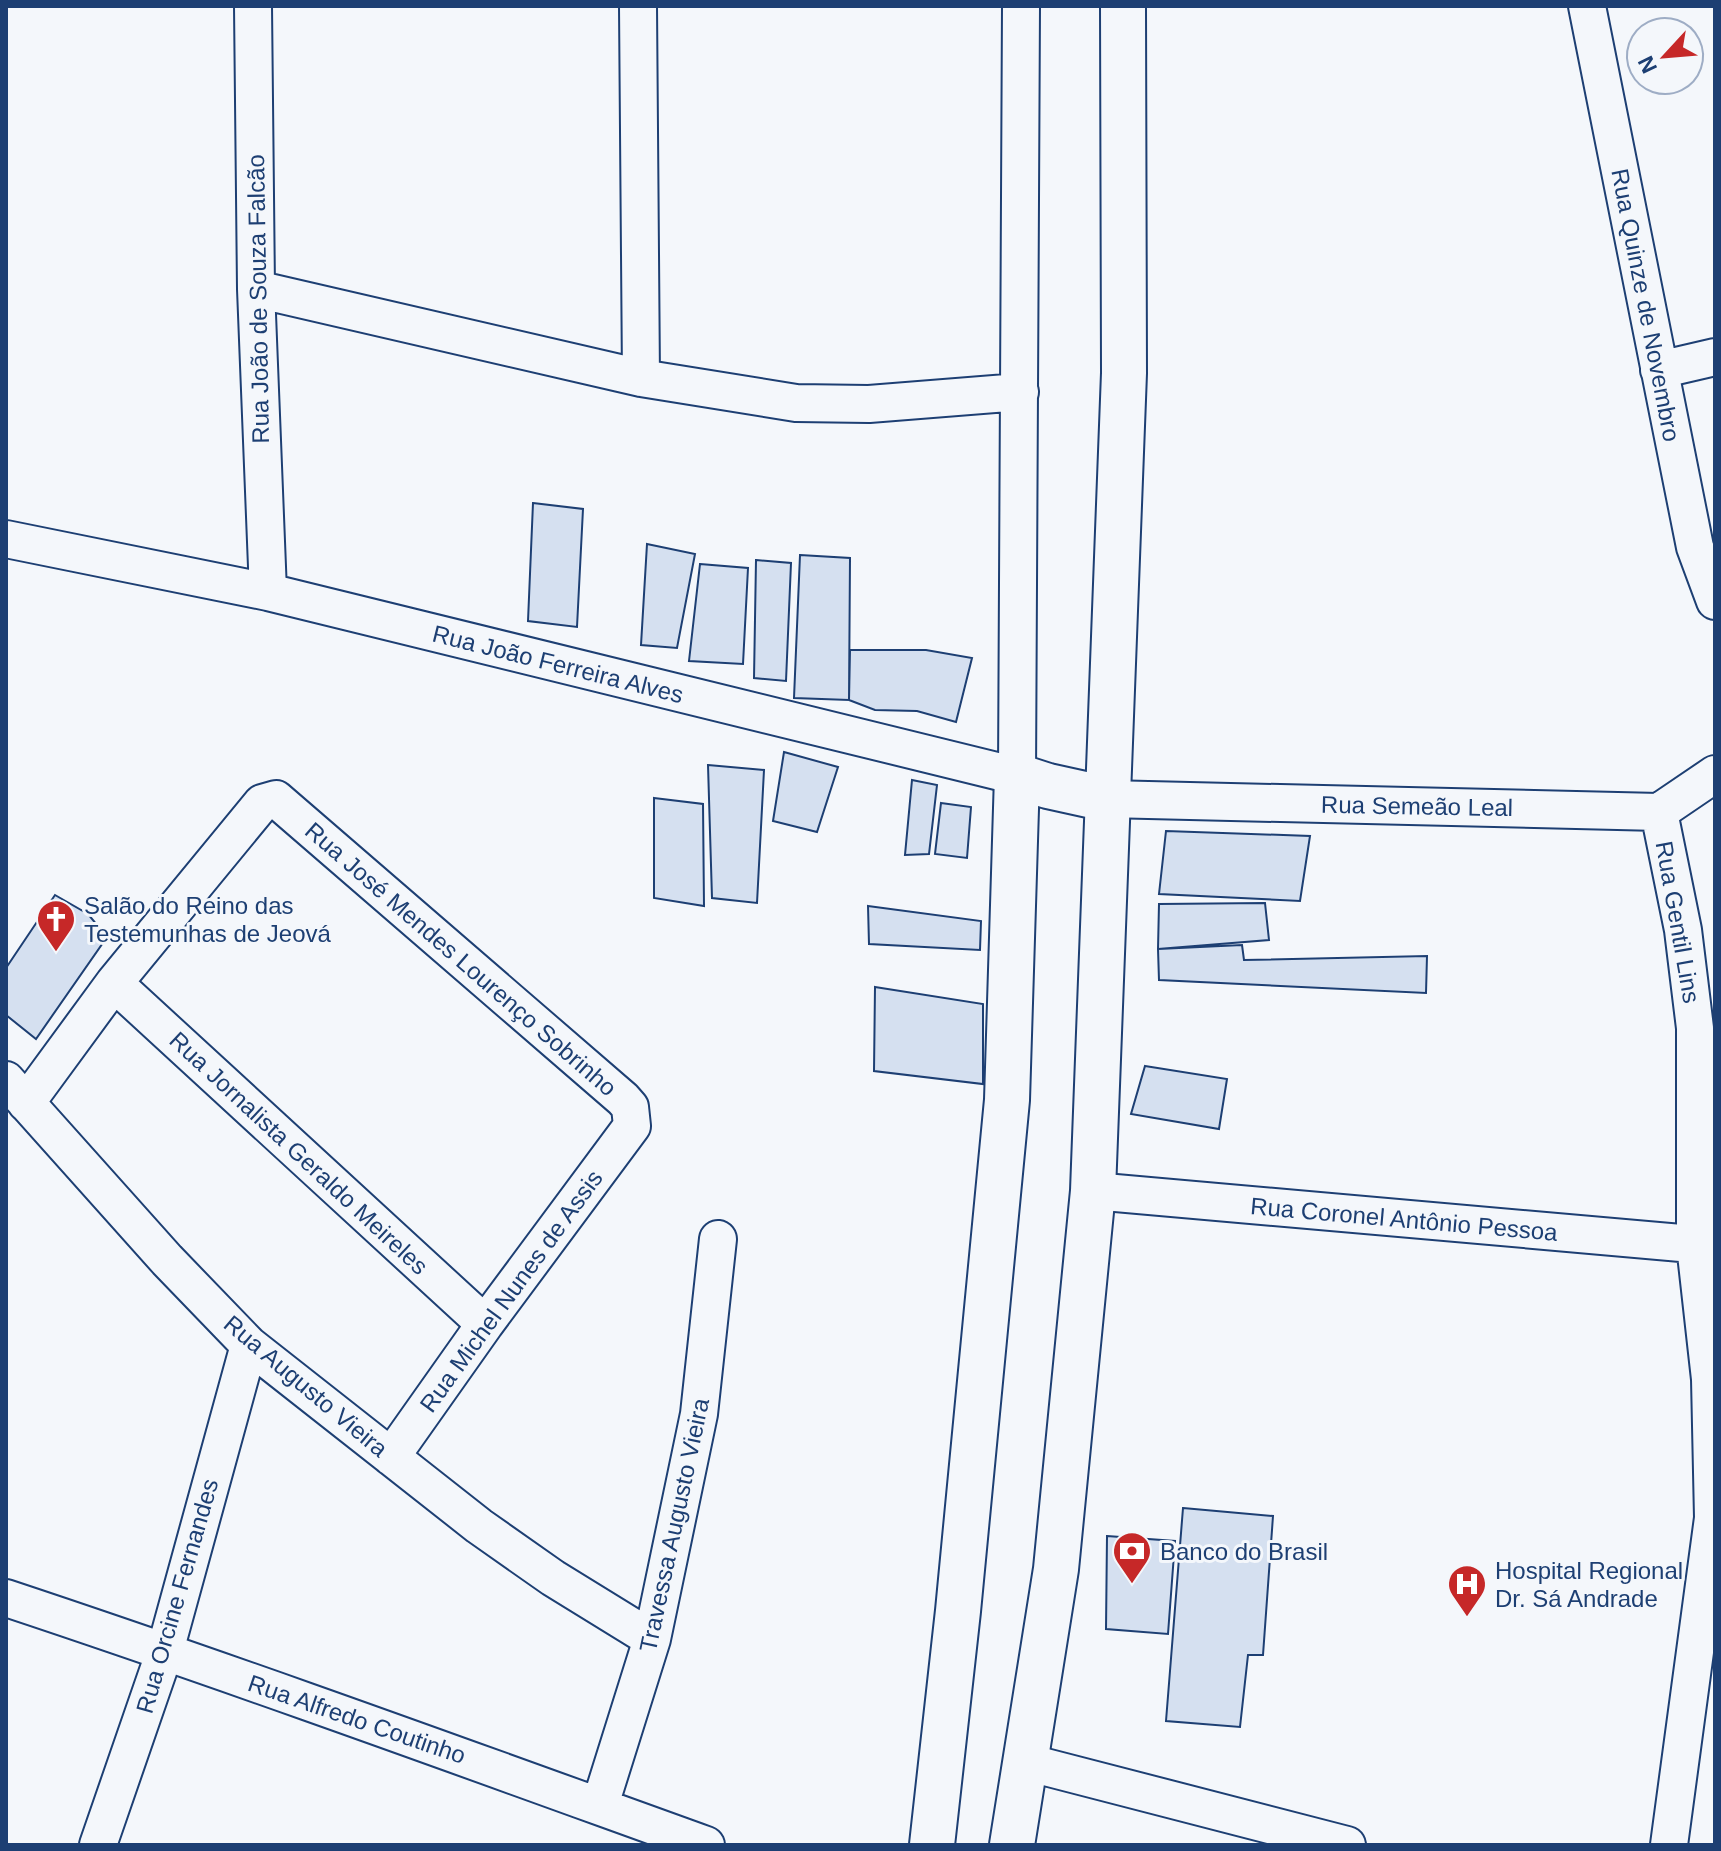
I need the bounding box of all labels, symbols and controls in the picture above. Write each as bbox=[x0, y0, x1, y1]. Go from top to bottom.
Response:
north arrow bbox=[1625, 16, 1705, 96]
text: N bbox=[1633, 52, 1662, 77]
street label: Rua João de Souza Falcão bbox=[242, 154, 274, 444]
street label: Rua Quinze de Novembro bbox=[1606, 166, 1686, 444]
street label: Rua João Ferreira Alves bbox=[430, 620, 686, 708]
street label: Rua Semeão Leal bbox=[1321, 791, 1513, 821]
street label: Rua José Mendes Lourenço Sobrinho bbox=[300, 817, 622, 1101]
street label: Rua Gentil Lins bbox=[1650, 839, 1706, 1005]
place label: Salão do Reino das Testemunhas de Jeová bbox=[84, 892, 331, 947]
church icon: Salão do Reino das Testemunhas de Jeová bbox=[35, 898, 77, 953]
street label: Rua Jornalista Geraldo Meireles bbox=[164, 1026, 434, 1280]
street label: Rua Michel Nunes de Assis bbox=[414, 1165, 608, 1417]
street label: Rua Coronel Antônio Pessoa bbox=[1249, 1192, 1559, 1246]
street label: Rua Augusto Vieira bbox=[219, 1310, 394, 1463]
street label: Travessa Augusto Vieira bbox=[634, 1395, 714, 1654]
street label: Rua Orcine Fernandes bbox=[131, 1476, 223, 1716]
bank icon: Banco do Brasil bbox=[1111, 1530, 1153, 1585]
place label: Banco do Brasil bbox=[1160, 1538, 1328, 1565]
place label: Hospital Regional Dr. Sá Andrade bbox=[1495, 1557, 1683, 1612]
hospital icon: Hospital Regional Dr. Sá Andrade bbox=[1446, 1563, 1488, 1618]
street label: Rua Alfredo Coutinho bbox=[245, 1669, 469, 1769]

